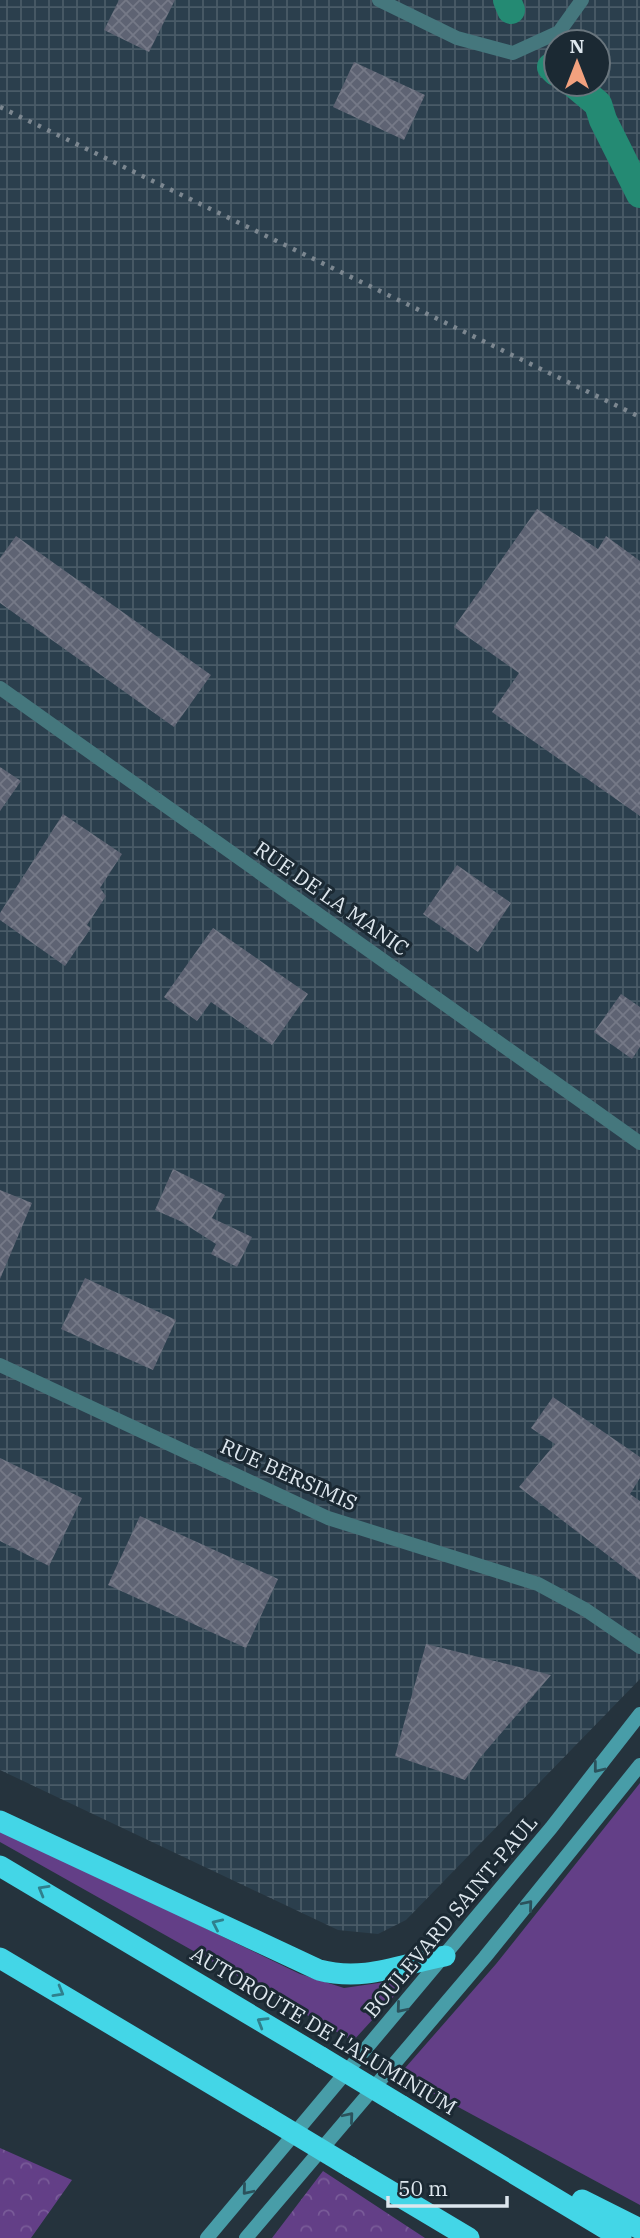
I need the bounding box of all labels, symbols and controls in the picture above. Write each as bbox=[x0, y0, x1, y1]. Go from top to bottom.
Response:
north arrow bbox=[542, 28, 612, 98]
text: N bbox=[569, 34, 585, 58]
street label: RUE DE LA MANIC bbox=[249, 834, 415, 962]
street label: RUE BERSIMIS bbox=[216, 1431, 362, 1517]
one-way arrow bbox=[594, 1761, 607, 1773]
street label: BOULEVARD SAINT-PAUL bbox=[357, 1809, 543, 2023]
one-way arrow bbox=[37, 1886, 50, 1899]
one-way arrow bbox=[520, 1900, 533, 1912]
one-way arrow bbox=[212, 1918, 224, 1932]
street label: AUTOROUTE DE L'ALUMINIUM bbox=[186, 1939, 462, 2121]
one-way arrow bbox=[51, 1984, 64, 1997]
one-way arrow bbox=[397, 2000, 409, 2013]
one-way arrow bbox=[256, 2017, 269, 2030]
one-way arrow bbox=[340, 2112, 353, 2125]
scale bar bbox=[388, 2164, 507, 2208]
text: 50 m bbox=[398, 2174, 448, 2202]
one-way arrow bbox=[243, 2182, 255, 2195]

